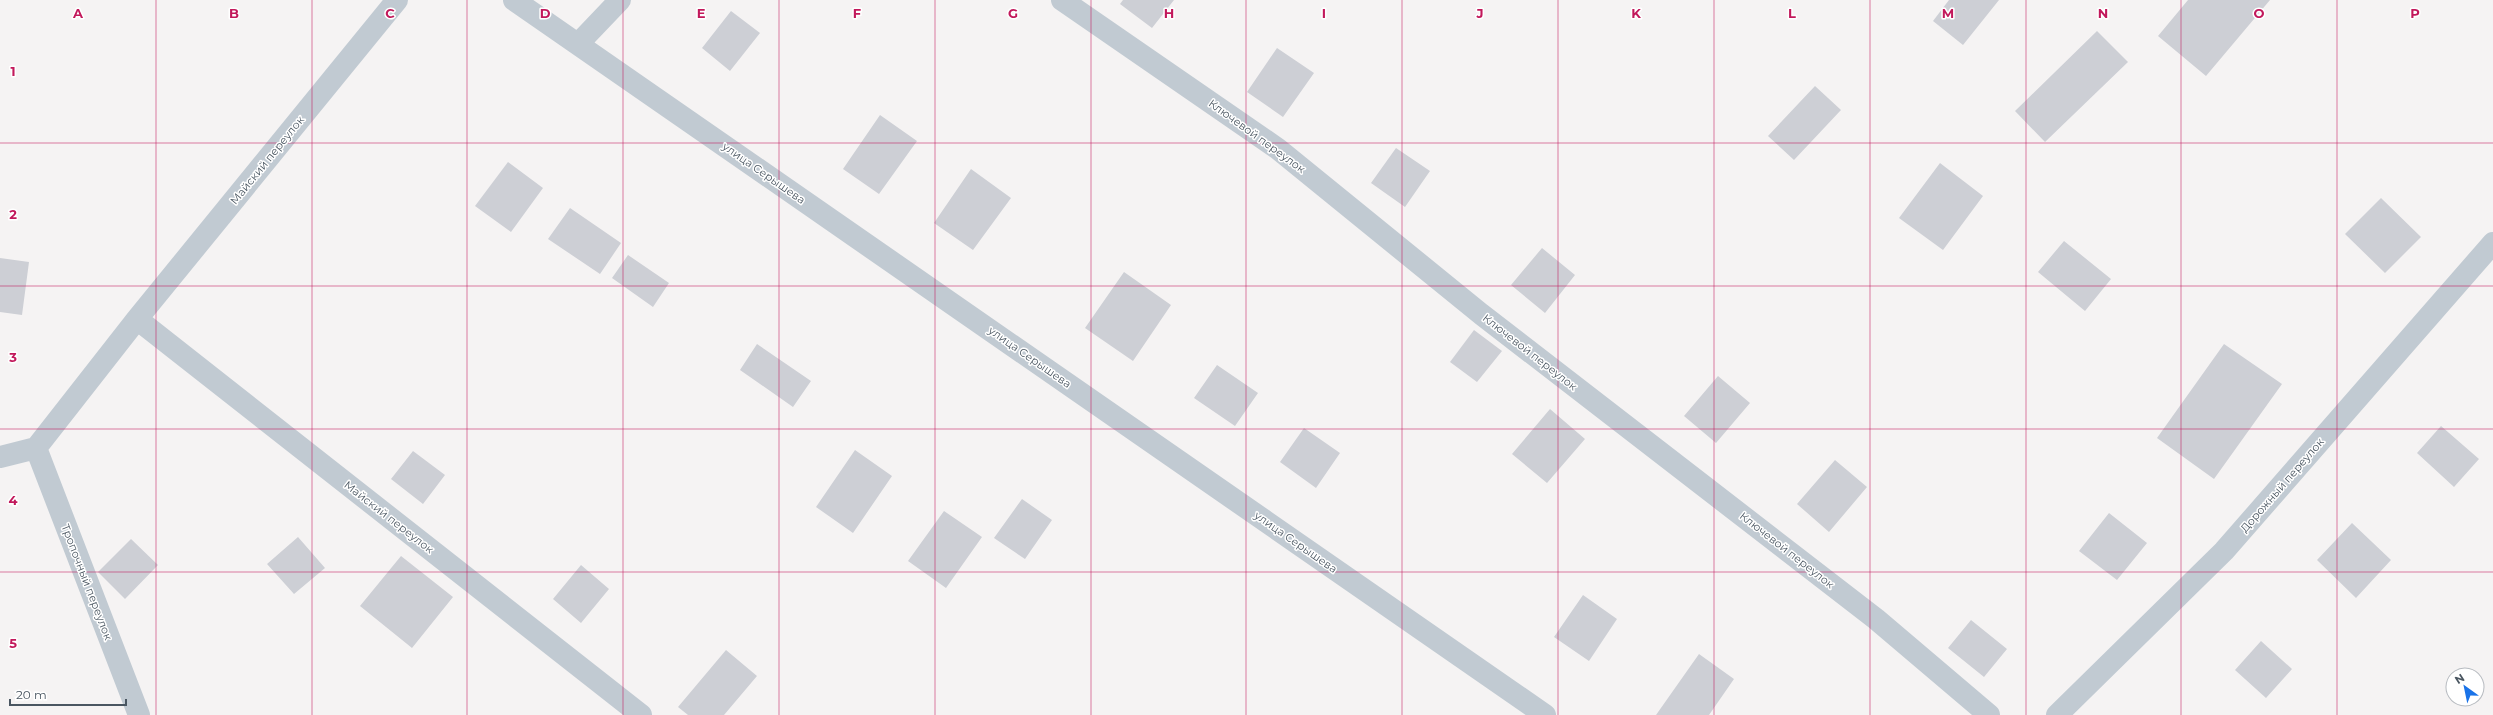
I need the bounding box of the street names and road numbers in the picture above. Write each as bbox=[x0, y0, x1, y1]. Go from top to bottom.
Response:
street label: Ключевой переулок bbox=[1206, 96, 1309, 176]
street label: Майский переулок bbox=[227, 112, 307, 207]
street label: улица Серышева bbox=[719, 139, 808, 207]
street label: Ключевой переулок bbox=[1480, 311, 1581, 394]
street label: улица Серышева bbox=[985, 323, 1074, 391]
street label: Дорожный переулок bbox=[2237, 435, 2327, 535]
street label: Майский переулок bbox=[341, 478, 437, 557]
street label: улица Серышева bbox=[1251, 508, 1340, 576]
street label: Ключевой переулок bbox=[1737, 509, 1838, 592]
street label: Тропочный переулок bbox=[58, 522, 116, 643]

